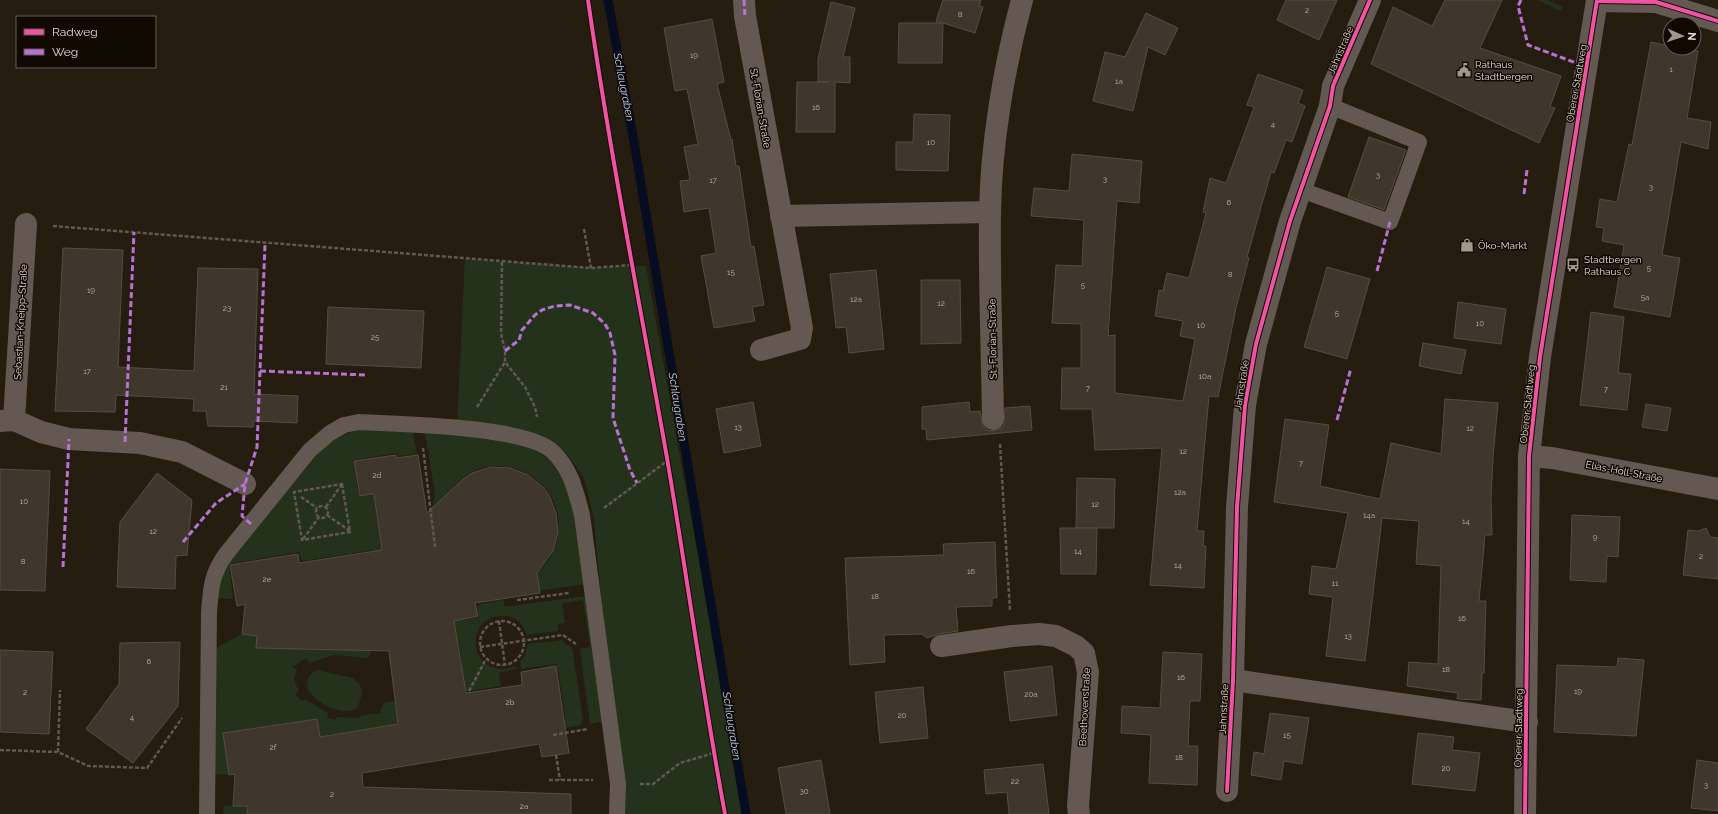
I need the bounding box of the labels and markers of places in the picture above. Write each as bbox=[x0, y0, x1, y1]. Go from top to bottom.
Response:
place label: Rathaus Stadtbergen bbox=[1475, 59, 1533, 82]
public building icon: Rathaus Stadtbergen bbox=[1456, 62, 1472, 78]
shop icon: Öko-Markt bbox=[1459, 237, 1475, 253]
place label: Öko-Markt bbox=[1478, 240, 1528, 251]
place label: Stadtbergen Rathaus C bbox=[1584, 254, 1642, 277]
bus stop icon: Stadtbergen Rathaus C bbox=[1565, 257, 1581, 273]

